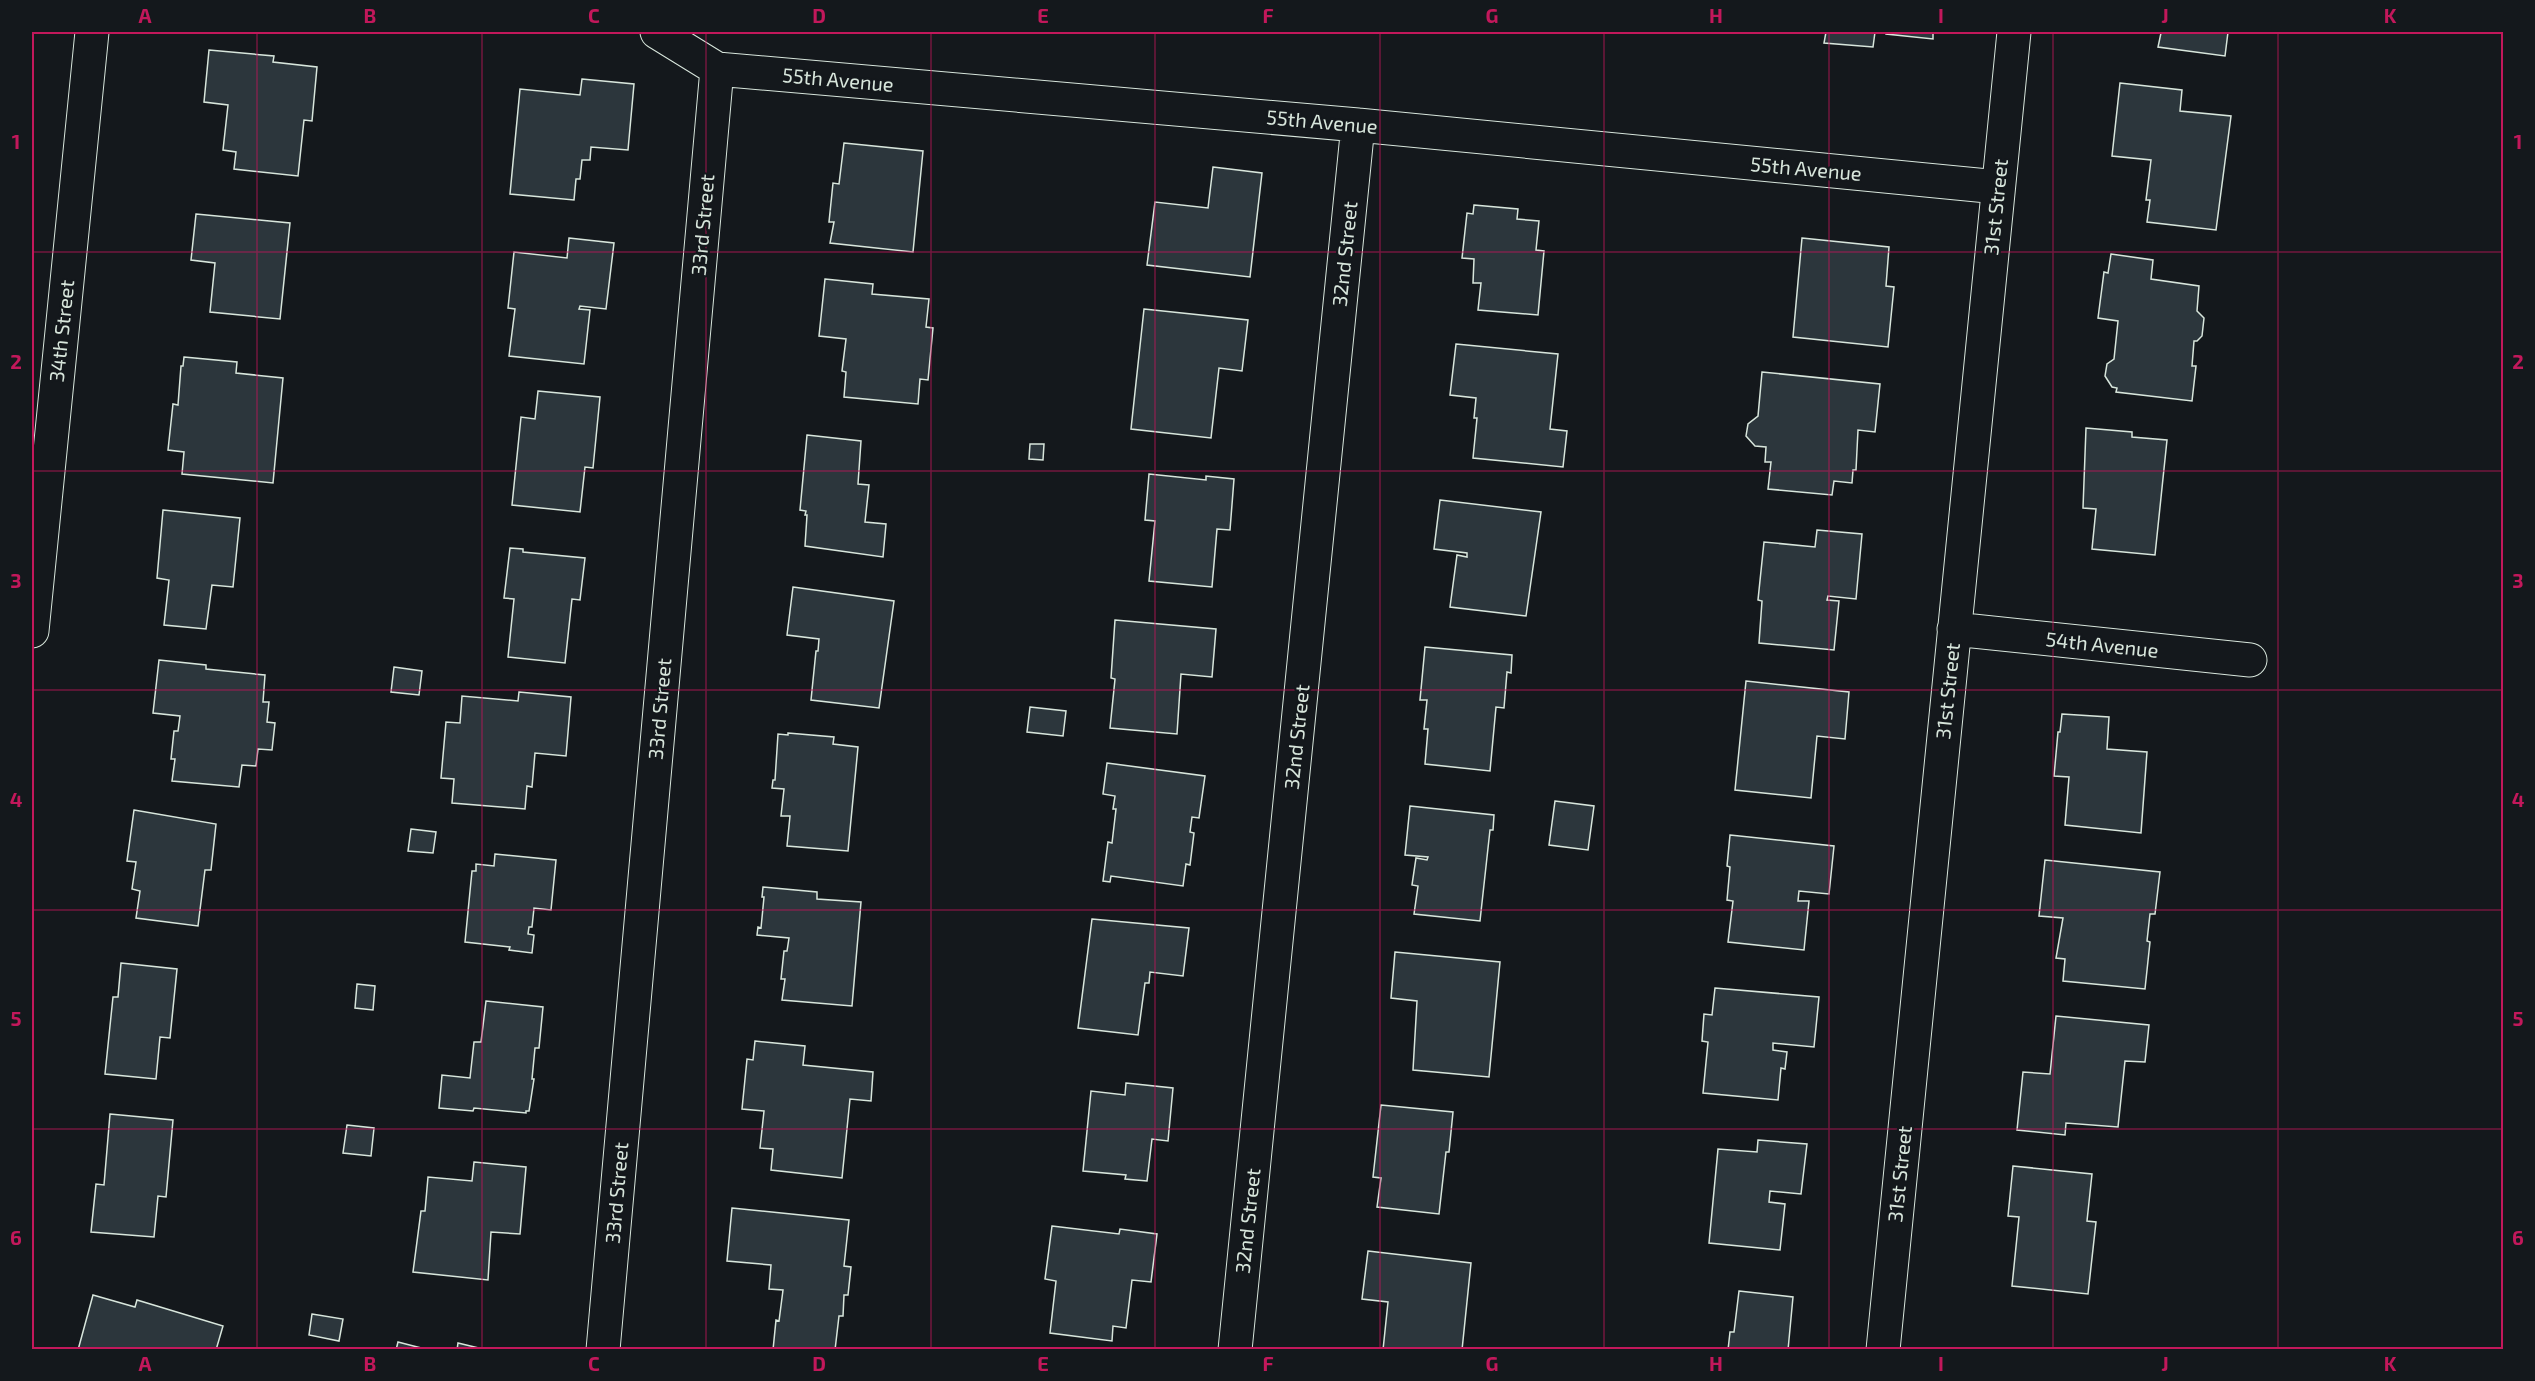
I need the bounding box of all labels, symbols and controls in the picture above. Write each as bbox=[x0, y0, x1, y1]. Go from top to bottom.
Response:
text: A bbox=[138, 3, 152, 27]
text: B bbox=[364, 3, 376, 27]
text: C bbox=[588, 3, 600, 27]
text: D bbox=[812, 3, 826, 27]
text: E bbox=[1037, 3, 1049, 27]
text: F bbox=[1262, 3, 1274, 27]
text: G bbox=[1486, 3, 1498, 27]
text: H bbox=[1709, 3, 1723, 27]
text: I bbox=[1938, 3, 1944, 27]
text: J bbox=[2161, 3, 2169, 27]
text: K bbox=[2384, 3, 2397, 27]
street label: 55th Avenue bbox=[781, 62, 895, 96]
street label: 55th Avenue bbox=[1265, 104, 1379, 138]
text: 1 bbox=[12, 129, 20, 153]
text: 1 bbox=[2514, 129, 2522, 153]
street label: 55th Avenue bbox=[1749, 151, 1863, 185]
street label: 31st Street bbox=[1978, 157, 2012, 256]
street label: 33rd Street bbox=[686, 173, 718, 277]
street label: 32nd Street bbox=[1327, 200, 1361, 308]
street label: 34th Street bbox=[44, 278, 78, 383]
text: 2 bbox=[10, 349, 22, 373]
text: 2 bbox=[2512, 349, 2524, 373]
text: 3 bbox=[10, 568, 22, 592]
text: 3 bbox=[2512, 568, 2524, 592]
street label: 54th Avenue bbox=[2045, 626, 2160, 662]
street label: 31st Street bbox=[1930, 641, 1964, 740]
street label: 33rd Street bbox=[643, 657, 675, 761]
street label: 32nd Street bbox=[1279, 683, 1313, 791]
text: 4 bbox=[10, 787, 23, 811]
text: 4 bbox=[2512, 787, 2525, 811]
text: 5 bbox=[10, 1006, 22, 1030]
text: 5 bbox=[2512, 1006, 2524, 1030]
street label: 31st Street bbox=[1882, 1124, 1916, 1223]
street label: 33rd Street bbox=[600, 1141, 632, 1245]
street label: 32nd Street bbox=[1230, 1167, 1264, 1275]
text: 6 bbox=[10, 1225, 22, 1249]
text: 6 bbox=[2512, 1225, 2524, 1249]
text: A bbox=[138, 1351, 152, 1375]
text: B bbox=[364, 1351, 376, 1375]
text: C bbox=[588, 1351, 600, 1375]
text: D bbox=[812, 1351, 826, 1375]
text: E bbox=[1037, 1351, 1049, 1375]
text: F bbox=[1262, 1351, 1274, 1375]
text: G bbox=[1486, 1351, 1498, 1375]
text: H bbox=[1709, 1351, 1723, 1375]
text: I bbox=[1938, 1351, 1944, 1375]
text: J bbox=[2161, 1351, 2169, 1375]
text: K bbox=[2384, 1351, 2397, 1375]

